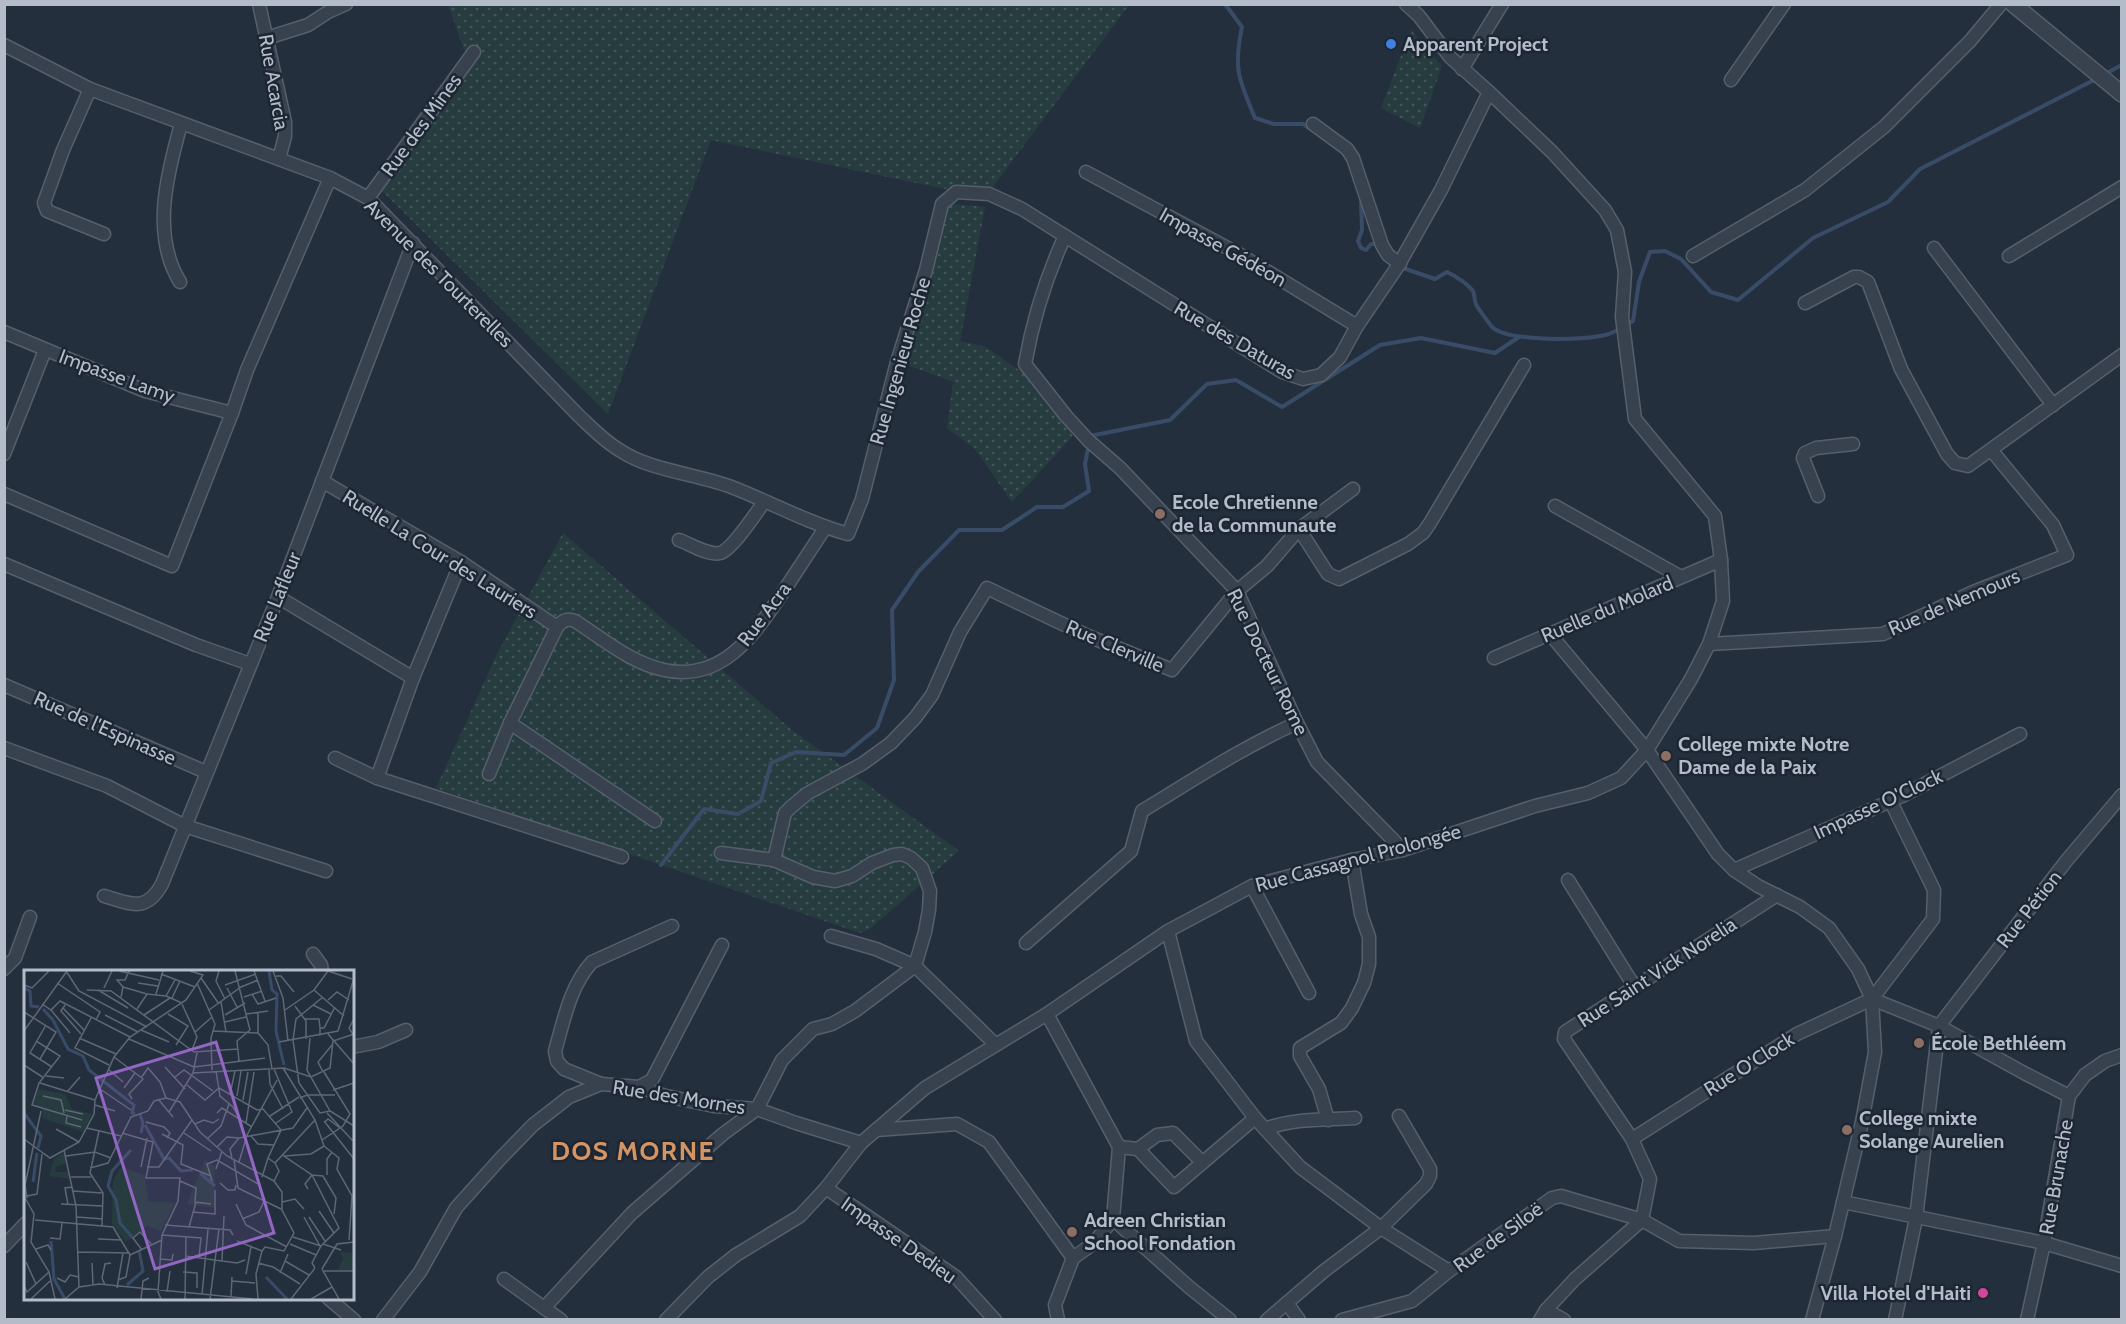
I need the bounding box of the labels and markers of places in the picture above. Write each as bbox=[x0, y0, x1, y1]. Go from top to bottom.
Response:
place label: Apparent Project bbox=[1403, 32, 1548, 56]
marker: Apparent Project bbox=[1384, 37, 1398, 51]
place label: Ecole Chretienne de la Communaute bbox=[1172, 490, 1336, 537]
marker: Ecole Chretienne de la Communaute bbox=[1153, 507, 1167, 521]
place label: College mixte Notre Dame de la Paix bbox=[1678, 732, 1849, 779]
marker: College mixte Notre Dame de la Paix bbox=[1659, 749, 1673, 763]
place label: École Bethléem bbox=[1931, 1031, 2066, 1055]
marker: École Bethléem bbox=[1912, 1036, 1926, 1050]
place label: College mixte Solange Aurelien bbox=[1859, 1106, 2004, 1153]
marker: College mixte Solange Aurelien bbox=[1840, 1123, 1854, 1137]
place label: Adreen Christian School Fondation bbox=[1084, 1208, 1236, 1255]
marker: Adreen Christian School Fondation bbox=[1065, 1225, 1079, 1239]
place label: Villa Hotel d'Haiti bbox=[1820, 1281, 1971, 1305]
marker: Villa Hotel d'Haiti bbox=[1976, 1286, 1990, 1300]

